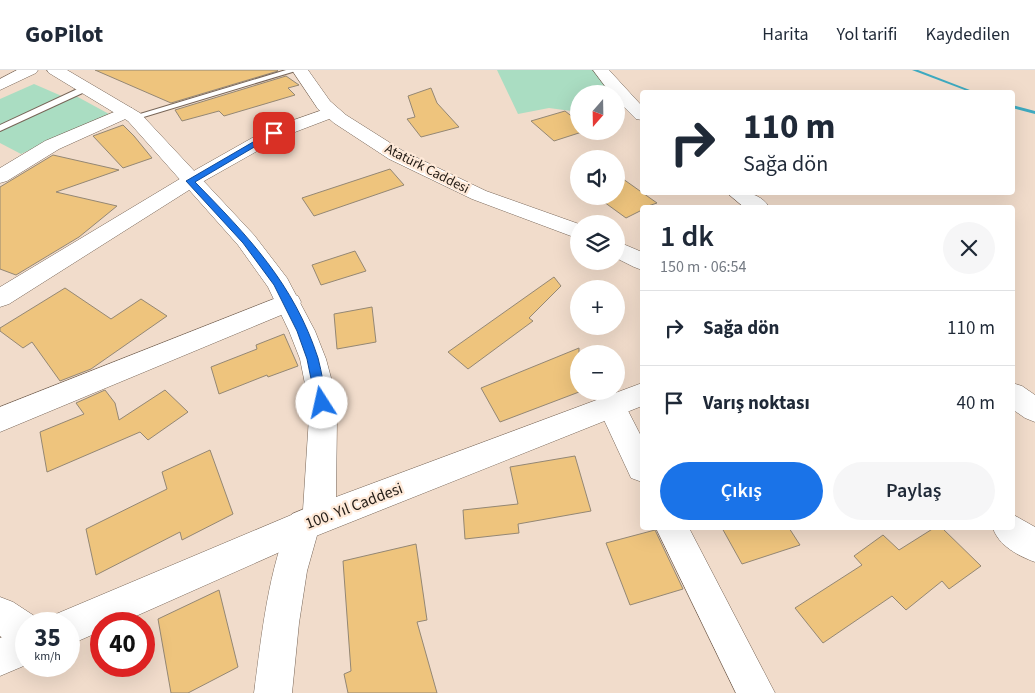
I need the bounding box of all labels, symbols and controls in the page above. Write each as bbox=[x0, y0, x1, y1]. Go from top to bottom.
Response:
text: GoPilot bbox=[25, 17, 103, 52]
text: Harita bbox=[762, 22, 809, 47]
text: Yol tarifi bbox=[837, 22, 897, 47]
text: Kaydedilen bbox=[925, 22, 1010, 47]
north arrow bbox=[570, 85, 625, 140]
map controls bbox=[570, 85, 625, 400]
text: 110 m bbox=[743, 102, 835, 152]
icon: right bbox=[660, 110, 725, 175]
pin bbox=[253, 112, 295, 154]
icon: arrive bbox=[260, 119, 288, 147]
street label: Atatürk Caddesi bbox=[381, 139, 473, 199]
text: Sağa dön bbox=[743, 148, 828, 180]
button: sound bbox=[570, 150, 625, 205]
button: layers bbox=[570, 215, 625, 270]
text: 1 dk bbox=[660, 215, 714, 258]
button: close bbox=[943, 222, 995, 274]
text: 150 m · 06:54 bbox=[660, 256, 747, 278]
button: + bbox=[570, 280, 625, 335]
icon: right bbox=[660, 314, 688, 342]
text: Sağa dön bbox=[703, 315, 779, 342]
text: 110 m bbox=[947, 315, 995, 342]
button: − bbox=[570, 345, 625, 400]
position arrow bbox=[295, 376, 347, 428]
icon: arrive bbox=[660, 389, 688, 417]
text: Varış noktası bbox=[703, 390, 810, 417]
text: 40 m bbox=[957, 390, 995, 417]
button: Çıkış bbox=[660, 462, 823, 520]
button: Paylaş bbox=[833, 462, 995, 520]
street label: 100. Yıl Caddesi bbox=[302, 477, 406, 535]
speed limit sign: 40 bbox=[90, 612, 155, 677]
text: 35 bbox=[34, 620, 61, 656]
text: km/h bbox=[34, 648, 61, 665]

